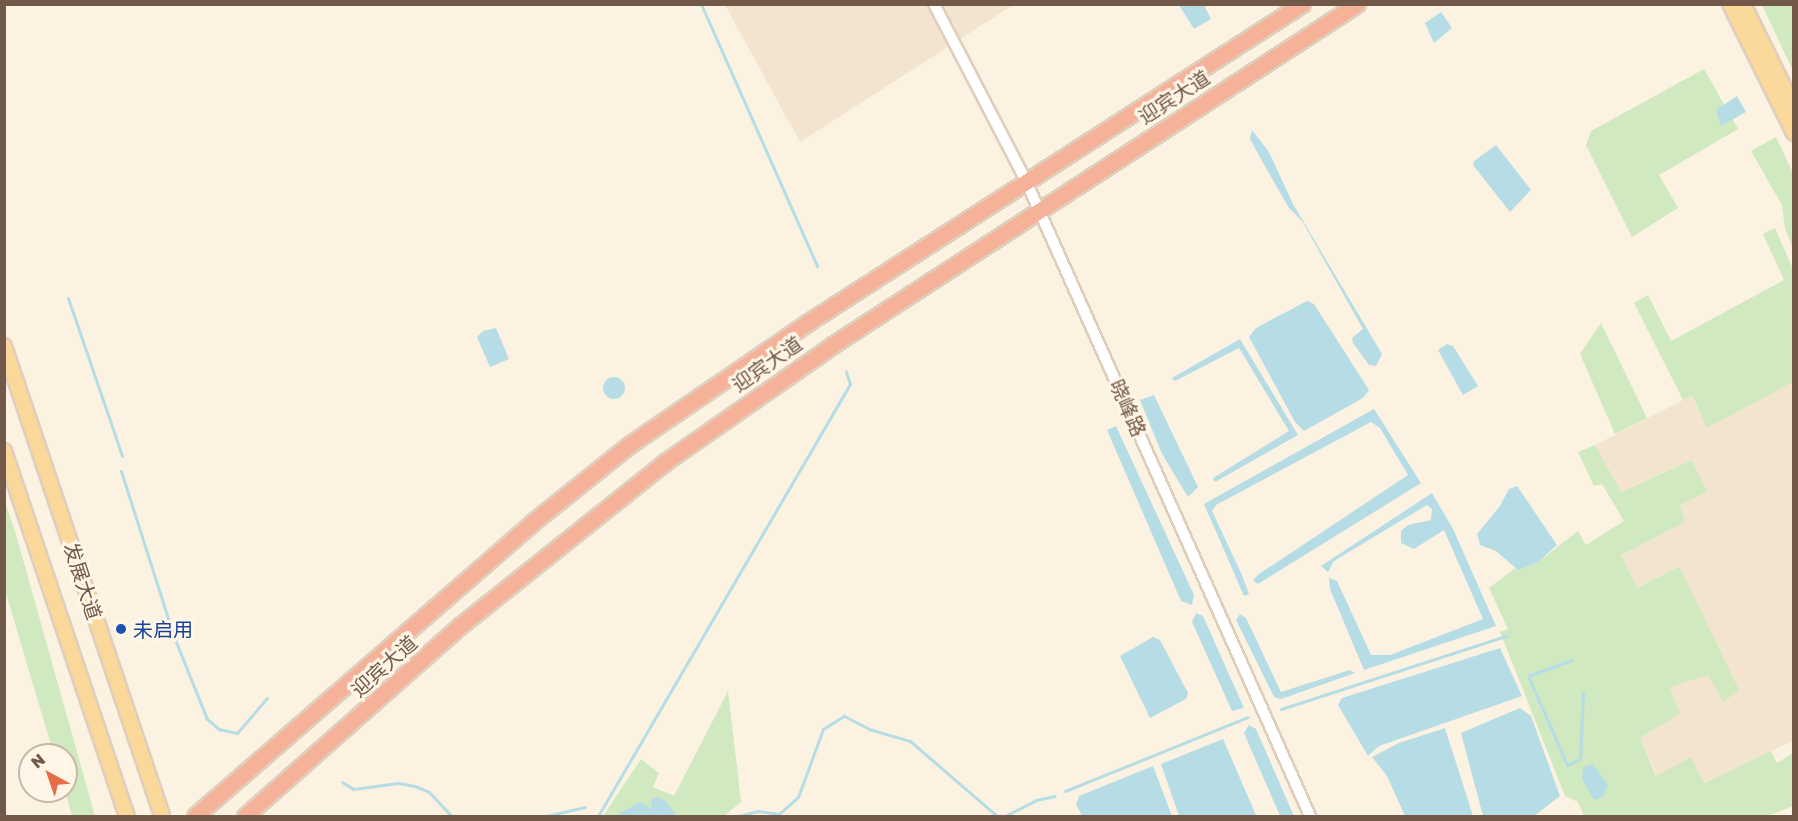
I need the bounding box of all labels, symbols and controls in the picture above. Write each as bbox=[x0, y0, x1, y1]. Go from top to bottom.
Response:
street label: 迎宾大道 bbox=[1134, 65, 1214, 129]
street label: 迎宾大道 bbox=[727, 331, 807, 397]
street label: 晓峰路 bbox=[1105, 376, 1151, 440]
street label: 发展大道 bbox=[59, 539, 107, 623]
place label: 未启用 bbox=[133, 617, 193, 641]
marker: 未启用 bbox=[114, 622, 128, 636]
street label: 迎宾大道 bbox=[346, 630, 422, 702]
north arrow bbox=[18, 743, 78, 803]
text: N bbox=[27, 749, 49, 772]

